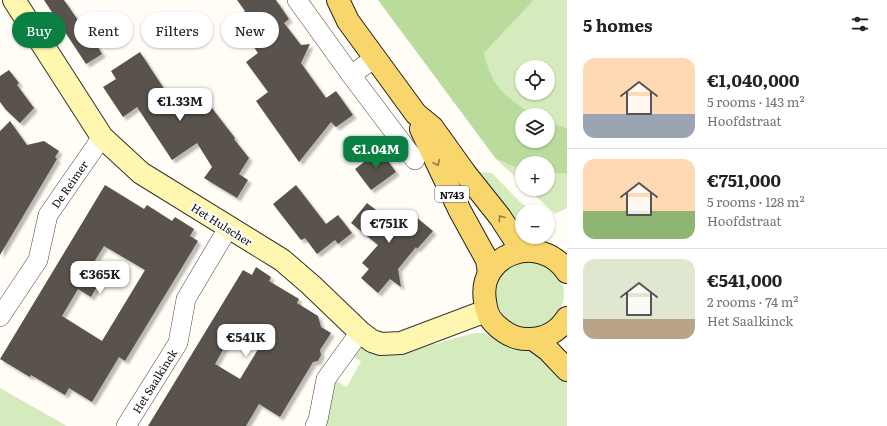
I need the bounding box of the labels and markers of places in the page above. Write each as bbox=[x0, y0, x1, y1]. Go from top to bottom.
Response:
pin: €1.33M bbox=[147, 88, 213, 122]
pin: €1.04M bbox=[343, 136, 409, 170]
pin: €751K bbox=[361, 210, 417, 244]
pin: €365K bbox=[72, 261, 128, 295]
pin: €541K bbox=[218, 324, 274, 358]

